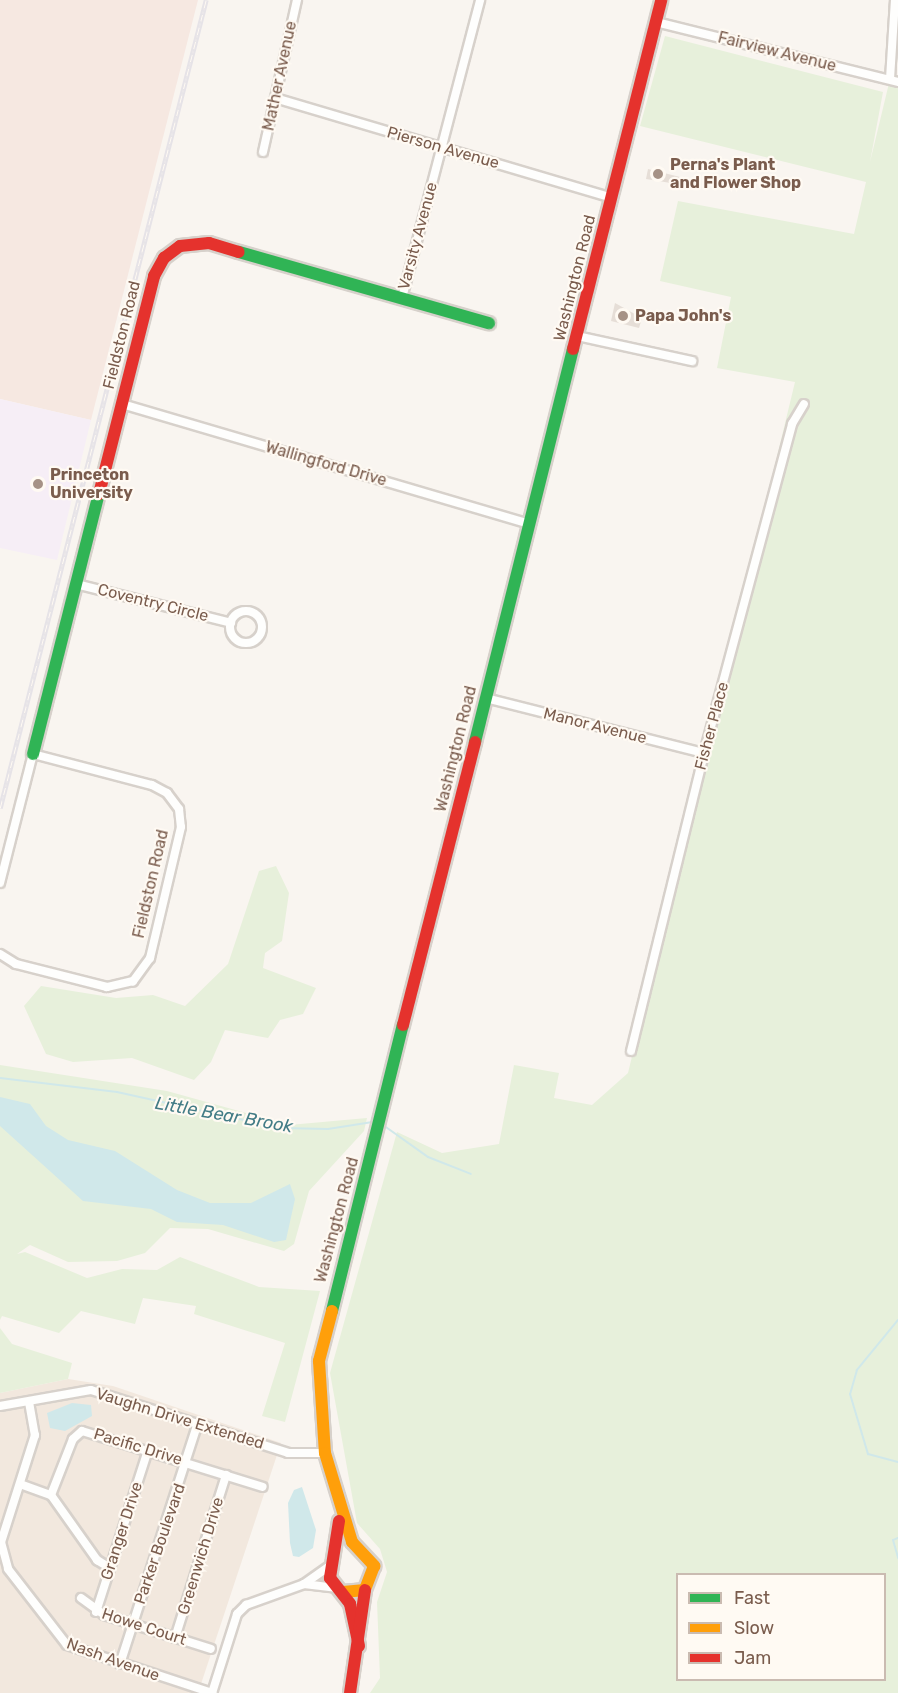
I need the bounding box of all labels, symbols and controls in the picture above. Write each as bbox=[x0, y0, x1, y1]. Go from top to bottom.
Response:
street label: Mather Avenue bbox=[259, 19, 301, 133]
street label: Fairview Avenue bbox=[716, 28, 838, 76]
street label: Pierson Avenue bbox=[385, 123, 501, 173]
place label: Perna's Plant and Flower Shop bbox=[670, 155, 801, 193]
marker: Perna's Plant and Flower Shop bbox=[651, 167, 665, 181]
street label: Varsity Avenue bbox=[394, 180, 442, 292]
street label: Washington Road bbox=[550, 213, 600, 343]
street label: Fieldston Road bbox=[99, 279, 145, 391]
place label: Papa John's bbox=[635, 306, 731, 326]
marker: Papa John's bbox=[616, 309, 630, 323]
street label: Wallingford Drive bbox=[263, 438, 389, 490]
place label: Princeton University bbox=[50, 465, 133, 503]
marker: Princeton University bbox=[31, 477, 45, 491]
street label: Coventry Circle bbox=[95, 580, 211, 626]
street label: Fisher Place bbox=[691, 680, 733, 772]
street label: Washington Road bbox=[431, 684, 481, 814]
street label: Manor Avenue bbox=[541, 704, 649, 748]
street label: Fieldston Road bbox=[129, 828, 173, 940]
water label: Little Bear Brook bbox=[153, 1092, 295, 1138]
street label: Washington Road bbox=[311, 1155, 363, 1285]
street label: Vaughn Drive Extended bbox=[94, 1384, 266, 1454]
street label: Pacific Drive bbox=[91, 1424, 185, 1470]
street label: Granger Drive bbox=[97, 1479, 147, 1583]
street label: Parker Boulevard bbox=[130, 1481, 190, 1607]
street label: Greenwich Drive bbox=[174, 1495, 228, 1617]
legend bbox=[676, 1573, 886, 1681]
text: Fast bbox=[734, 1587, 770, 1609]
street label: Howe Court bbox=[99, 1604, 189, 1650]
text: Slow bbox=[734, 1617, 774, 1639]
street label: Nash Avenue bbox=[64, 1634, 162, 1686]
text: Jam bbox=[734, 1647, 771, 1669]

